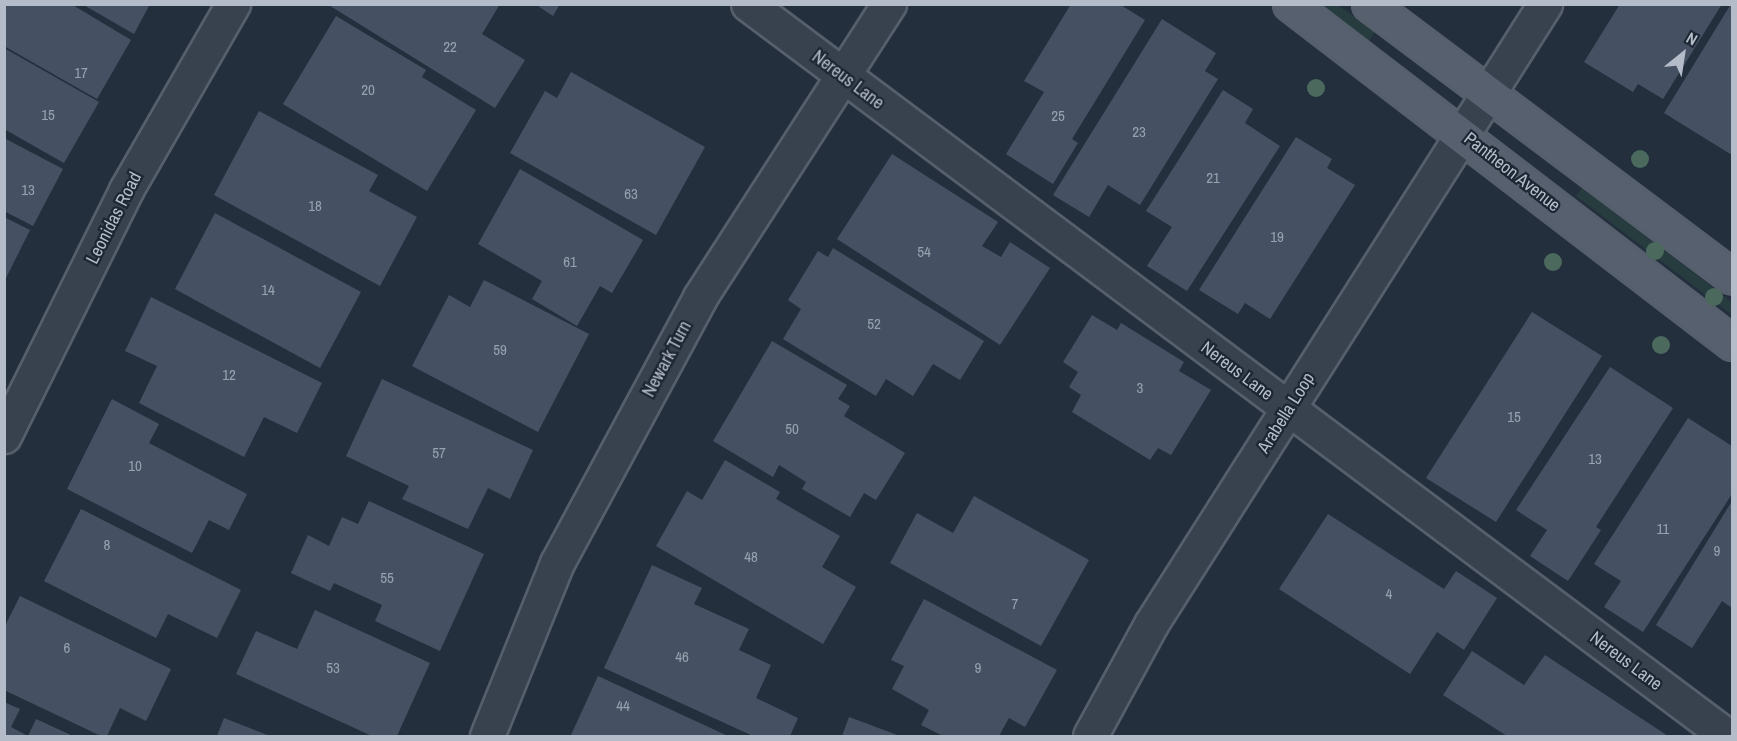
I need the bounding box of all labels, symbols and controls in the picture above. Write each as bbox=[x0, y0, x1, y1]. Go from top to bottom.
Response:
north arrow bbox=[1653, 24, 1713, 84]
text: N bbox=[1682, 27, 1702, 50]
house number: 22 bbox=[443, 38, 457, 56]
street label: Nereus Lane bbox=[808, 46, 888, 114]
house number: 17 bbox=[74, 64, 88, 82]
house number: 20 bbox=[361, 81, 375, 99]
house number: 15 bbox=[41, 106, 55, 124]
house number: 25 bbox=[1051, 107, 1065, 125]
house number: 23 bbox=[1132, 123, 1146, 141]
street label: Pantheon Avenue bbox=[1459, 127, 1565, 217]
street label: Leonidas Road bbox=[82, 168, 146, 268]
house number: 21 bbox=[1206, 169, 1220, 187]
house number: 13 bbox=[21, 181, 35, 199]
house number: 63 bbox=[624, 185, 638, 203]
house number: 18 bbox=[308, 197, 322, 215]
house number: 19 bbox=[1270, 228, 1284, 246]
house number: 54 bbox=[917, 243, 931, 261]
house number: 61 bbox=[563, 253, 577, 271]
house number: 14 bbox=[261, 281, 275, 299]
house number: 52 bbox=[867, 315, 881, 333]
street label: Newark Turn bbox=[638, 317, 696, 401]
street label: Nereus Lane bbox=[1197, 337, 1277, 405]
house number: 59 bbox=[493, 341, 507, 359]
house number: 12 bbox=[222, 366, 236, 384]
street label: Arabella Loop bbox=[1253, 369, 1319, 457]
house number: 3 bbox=[1137, 379, 1143, 397]
house number: 15 bbox=[1507, 408, 1521, 426]
house number: 50 bbox=[785, 420, 799, 438]
house number: 57 bbox=[432, 444, 446, 462]
house number: 13 bbox=[1588, 450, 1602, 468]
house number: 10 bbox=[128, 457, 142, 475]
house number: 11 bbox=[1657, 520, 1669, 538]
house number: 8 bbox=[104, 536, 110, 554]
house number: 9 bbox=[1714, 542, 1720, 560]
house number: 48 bbox=[744, 548, 758, 566]
house number: 55 bbox=[380, 569, 394, 587]
house number: 4 bbox=[1386, 585, 1392, 603]
house number: 7 bbox=[1012, 595, 1018, 613]
street label: Nereus Lane bbox=[1586, 627, 1666, 695]
house number: 6 bbox=[64, 639, 70, 657]
house number: 46 bbox=[675, 648, 689, 666]
house number: 53 bbox=[326, 659, 340, 677]
house number: 9 bbox=[975, 659, 981, 677]
house number: 44 bbox=[616, 697, 630, 715]

